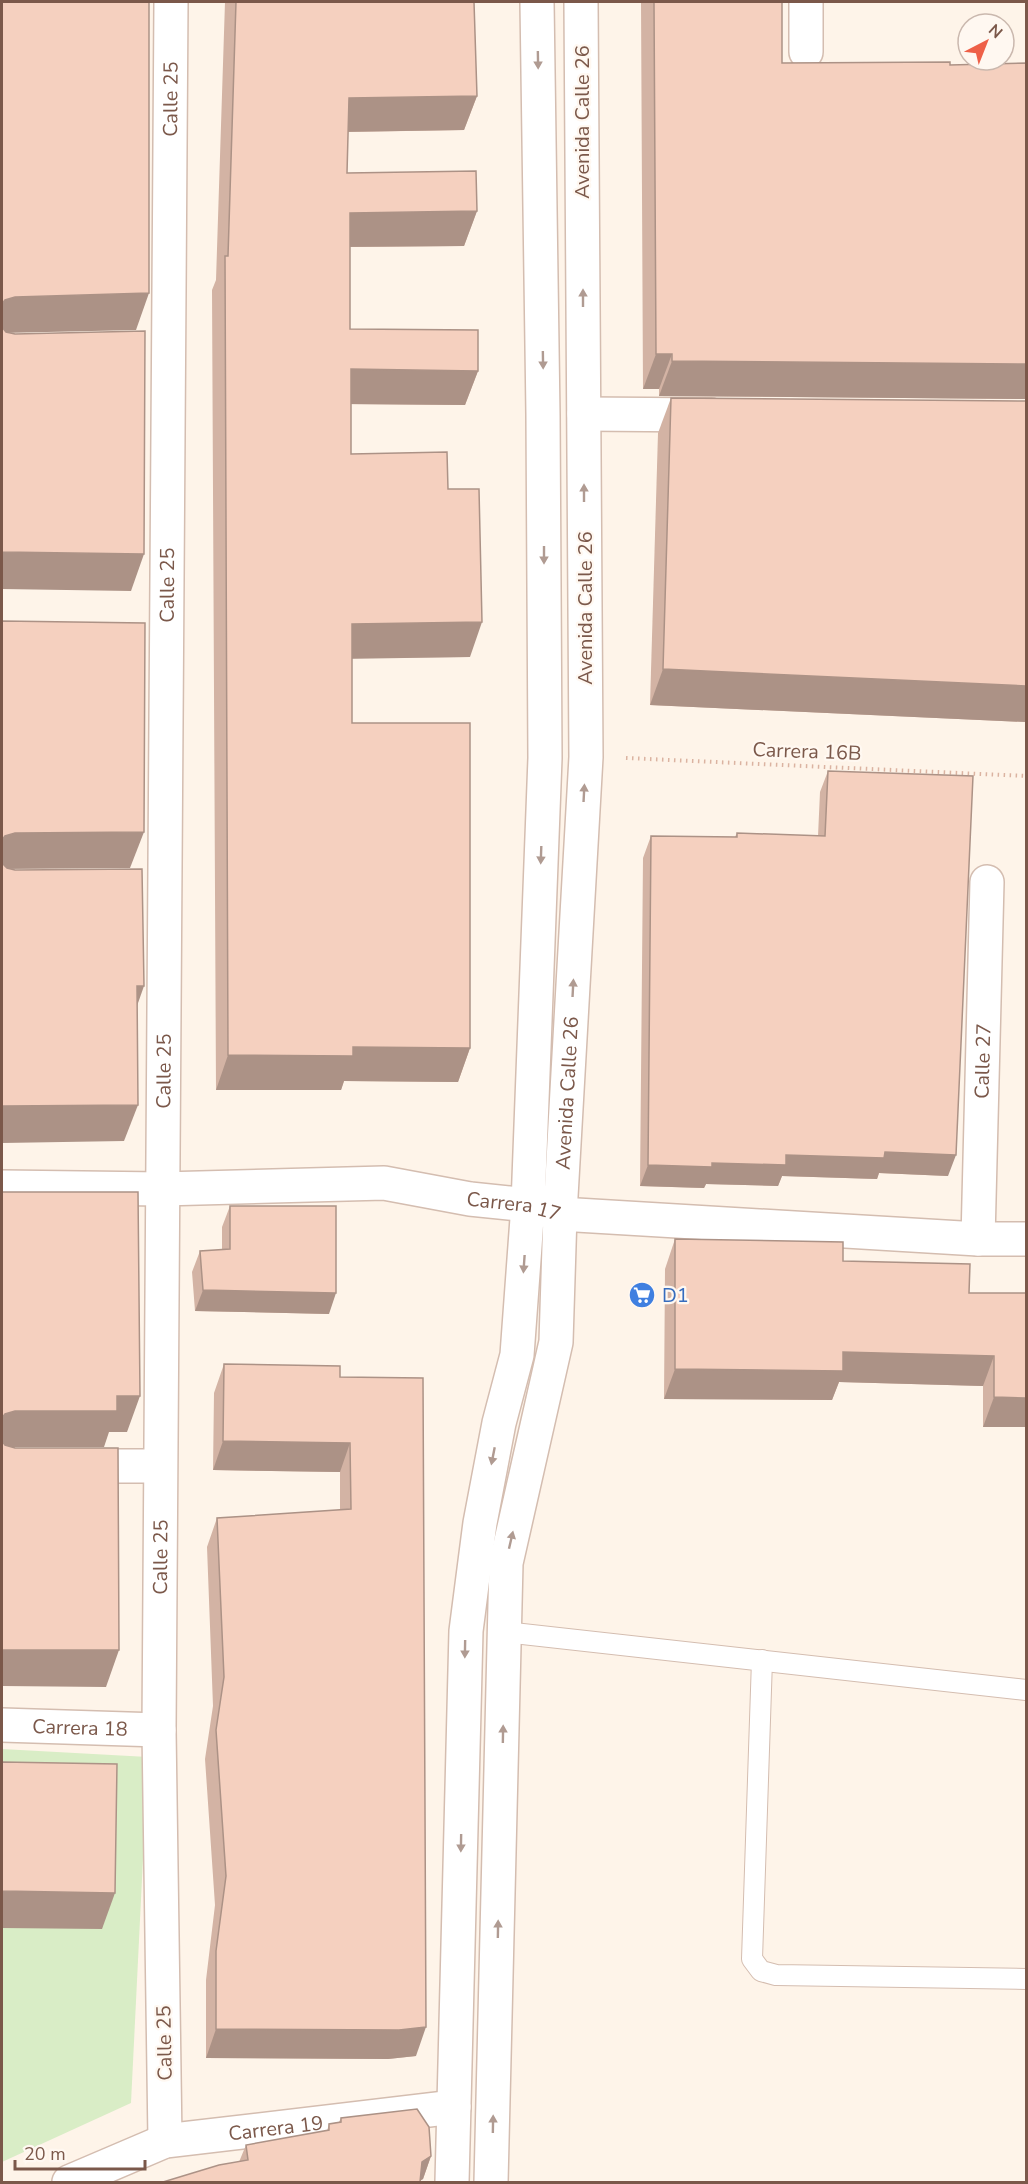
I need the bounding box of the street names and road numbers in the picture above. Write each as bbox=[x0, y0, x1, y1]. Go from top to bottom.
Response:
street label: Avenida Calle 26 bbox=[569, 45, 596, 199]
street label: Calle 25 bbox=[157, 61, 185, 137]
street label: Avenida Calle 26 bbox=[572, 531, 599, 685]
street label: Calle 25 bbox=[154, 547, 181, 623]
street label: Carrera 16B bbox=[752, 736, 862, 767]
street label: Avenida Calle 26 bbox=[550, 1016, 585, 1170]
street label: Calle 27 bbox=[969, 1023, 997, 1099]
street label: Calle 25 bbox=[150, 1033, 178, 1109]
street label: Carrera 17 bbox=[465, 1186, 564, 1228]
street label: Calle 25 bbox=[147, 1519, 174, 1595]
street label: Carrera 18 bbox=[32, 1713, 128, 1743]
street label: Calle 25 bbox=[150, 2005, 179, 2081]
street label: Carrera 19 bbox=[227, 2109, 325, 2147]

